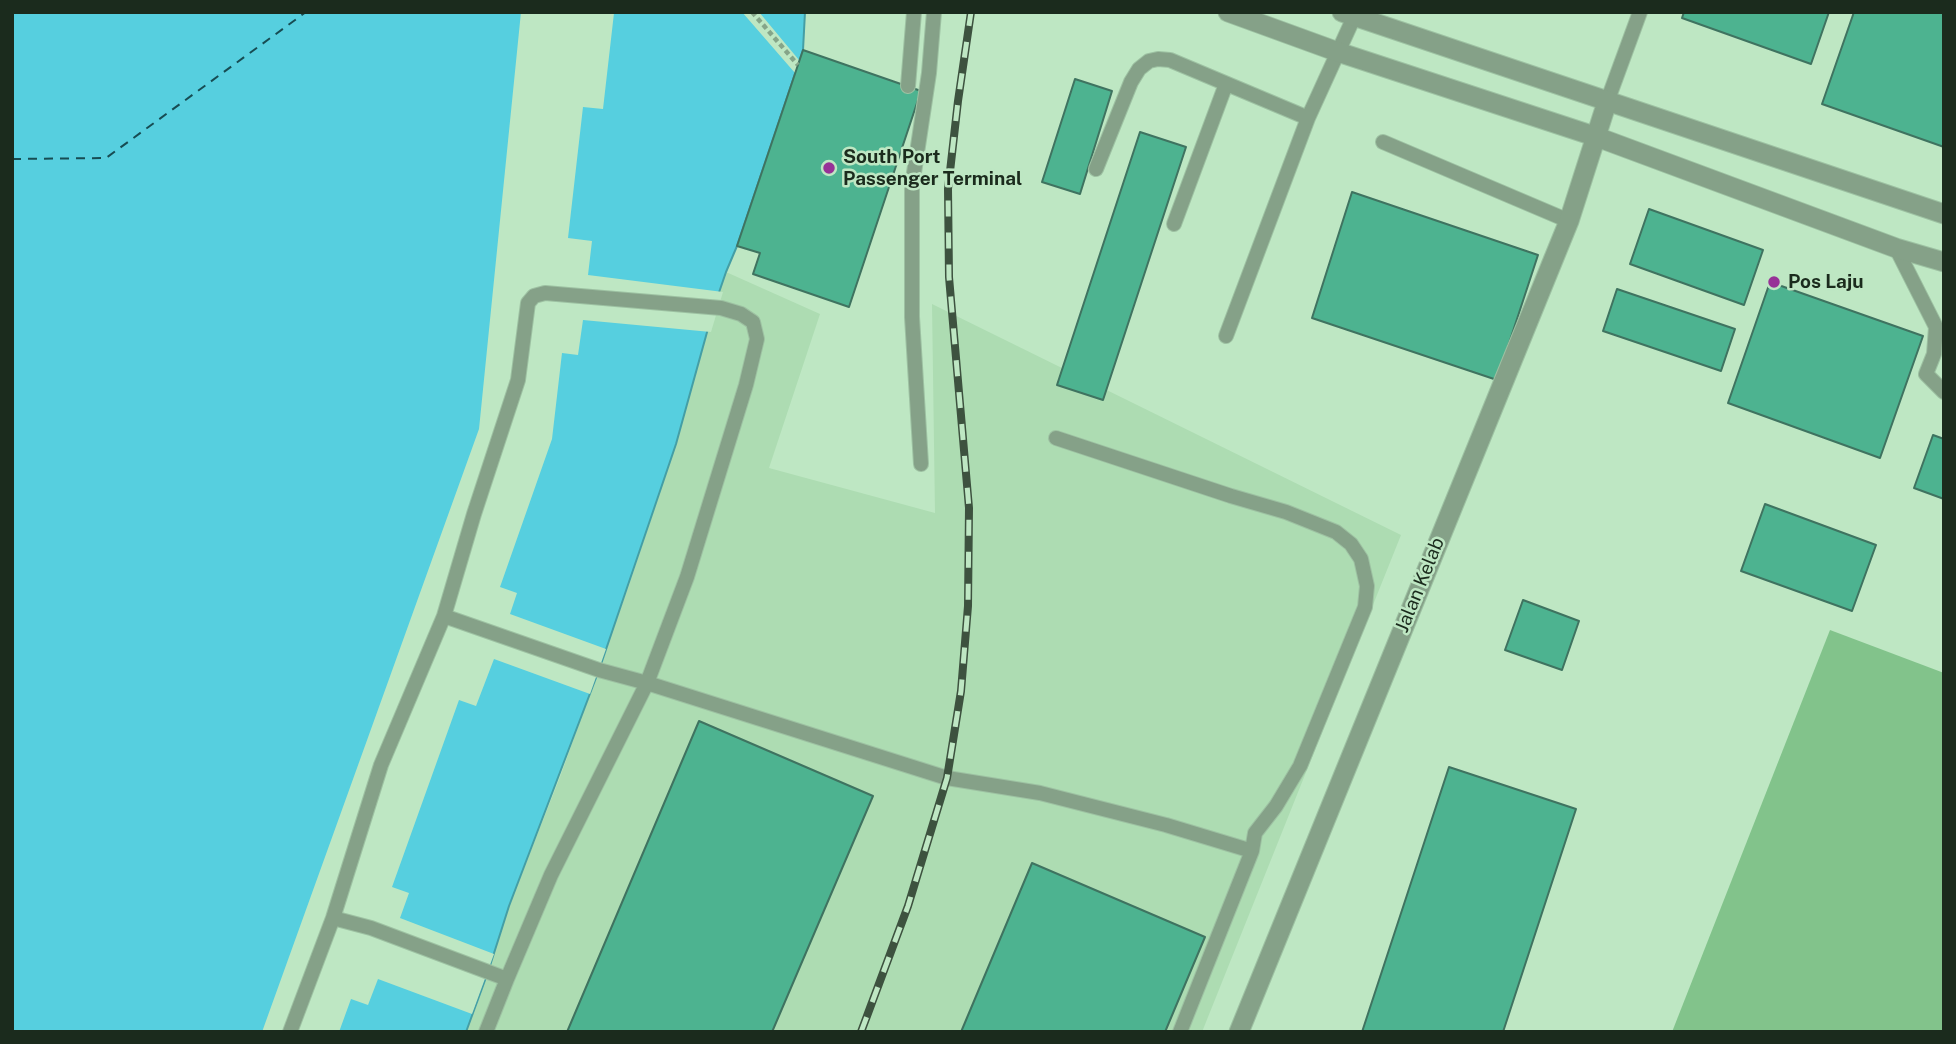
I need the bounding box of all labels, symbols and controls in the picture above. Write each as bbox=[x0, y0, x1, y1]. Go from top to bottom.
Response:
place label: South Port Passenger Terminal bbox=[843, 146, 1022, 190]
marker: South Port Passenger Terminal bbox=[821, 160, 837, 176]
place label: Pos Laju bbox=[1788, 271, 1864, 293]
marker: Pos Laju bbox=[1766, 274, 1782, 290]
street label: Jalan Kelab bbox=[1391, 534, 1449, 636]

